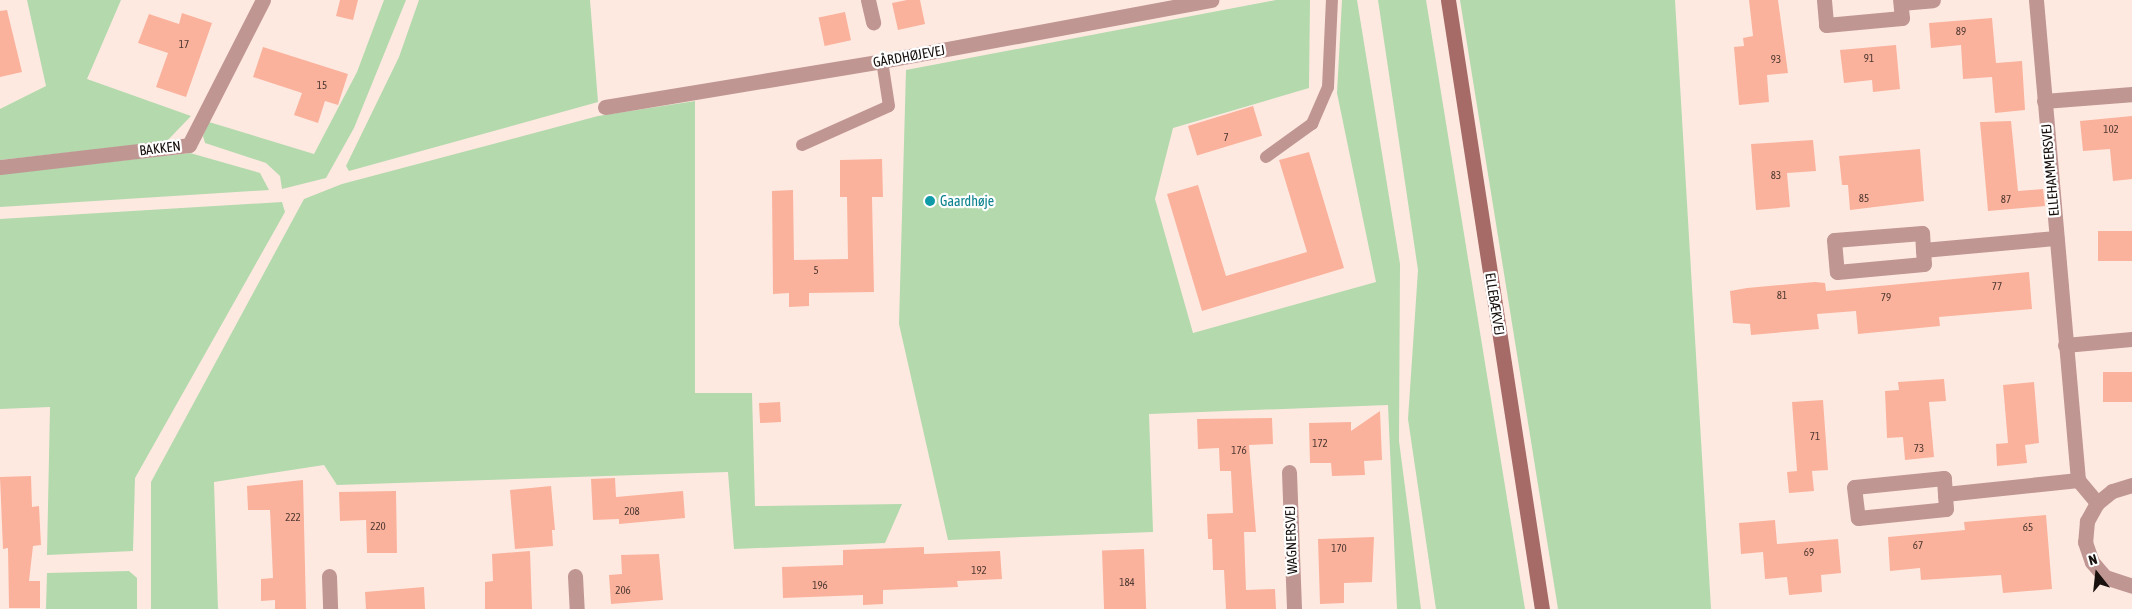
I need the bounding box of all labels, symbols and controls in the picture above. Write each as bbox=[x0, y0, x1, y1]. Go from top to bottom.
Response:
house number: 89 bbox=[1956, 24, 1966, 38]
house number: 17 bbox=[179, 37, 189, 51]
street label: GÅRDHØJEVEJ bbox=[872, 41, 946, 71]
house number: 91 bbox=[1864, 51, 1874, 65]
house number: 93 bbox=[1771, 52, 1781, 66]
house number: 15 bbox=[317, 78, 327, 92]
house number: 102 bbox=[2103, 122, 2119, 136]
street label: ELLEHAMMERSVEJ bbox=[2038, 123, 2062, 217]
house number: 7 bbox=[1223, 130, 1229, 144]
street label: BAKKEN bbox=[138, 137, 182, 159]
house number: 83 bbox=[1771, 168, 1781, 182]
house number: 85 bbox=[1859, 191, 1869, 205]
house number: 87 bbox=[2001, 192, 2011, 206]
place label: Gaardhøje bbox=[940, 193, 994, 209]
marker: Gaardhøje bbox=[924, 195, 936, 207]
house number: 5 bbox=[813, 263, 819, 277]
street label: ELLEBÆKVEJ bbox=[1482, 271, 1508, 337]
house number: 77 bbox=[1992, 279, 2002, 293]
house number: 81 bbox=[1777, 288, 1787, 302]
house number: 79 bbox=[1881, 290, 1891, 304]
house number: 71 bbox=[1810, 429, 1820, 443]
house number: 172 bbox=[1312, 436, 1328, 450]
house number: 73 bbox=[1914, 441, 1924, 455]
house number: 176 bbox=[1231, 443, 1247, 457]
house number: 208 bbox=[624, 504, 640, 518]
street label: WAGNERSVEJ bbox=[1281, 505, 1301, 575]
house number: 222 bbox=[285, 510, 301, 524]
house number: 220 bbox=[370, 519, 386, 533]
house number: 65 bbox=[2023, 520, 2033, 534]
house number: 67 bbox=[1913, 538, 1923, 552]
house number: 170 bbox=[1331, 541, 1347, 555]
house number: 69 bbox=[1804, 545, 1814, 559]
north arrow bbox=[2072, 549, 2122, 599]
text: N bbox=[2087, 551, 2099, 568]
house number: 192 bbox=[971, 563, 987, 577]
house number: 184 bbox=[1119, 575, 1135, 589]
house number: 196 bbox=[812, 578, 828, 592]
house number: 206 bbox=[615, 583, 631, 597]

